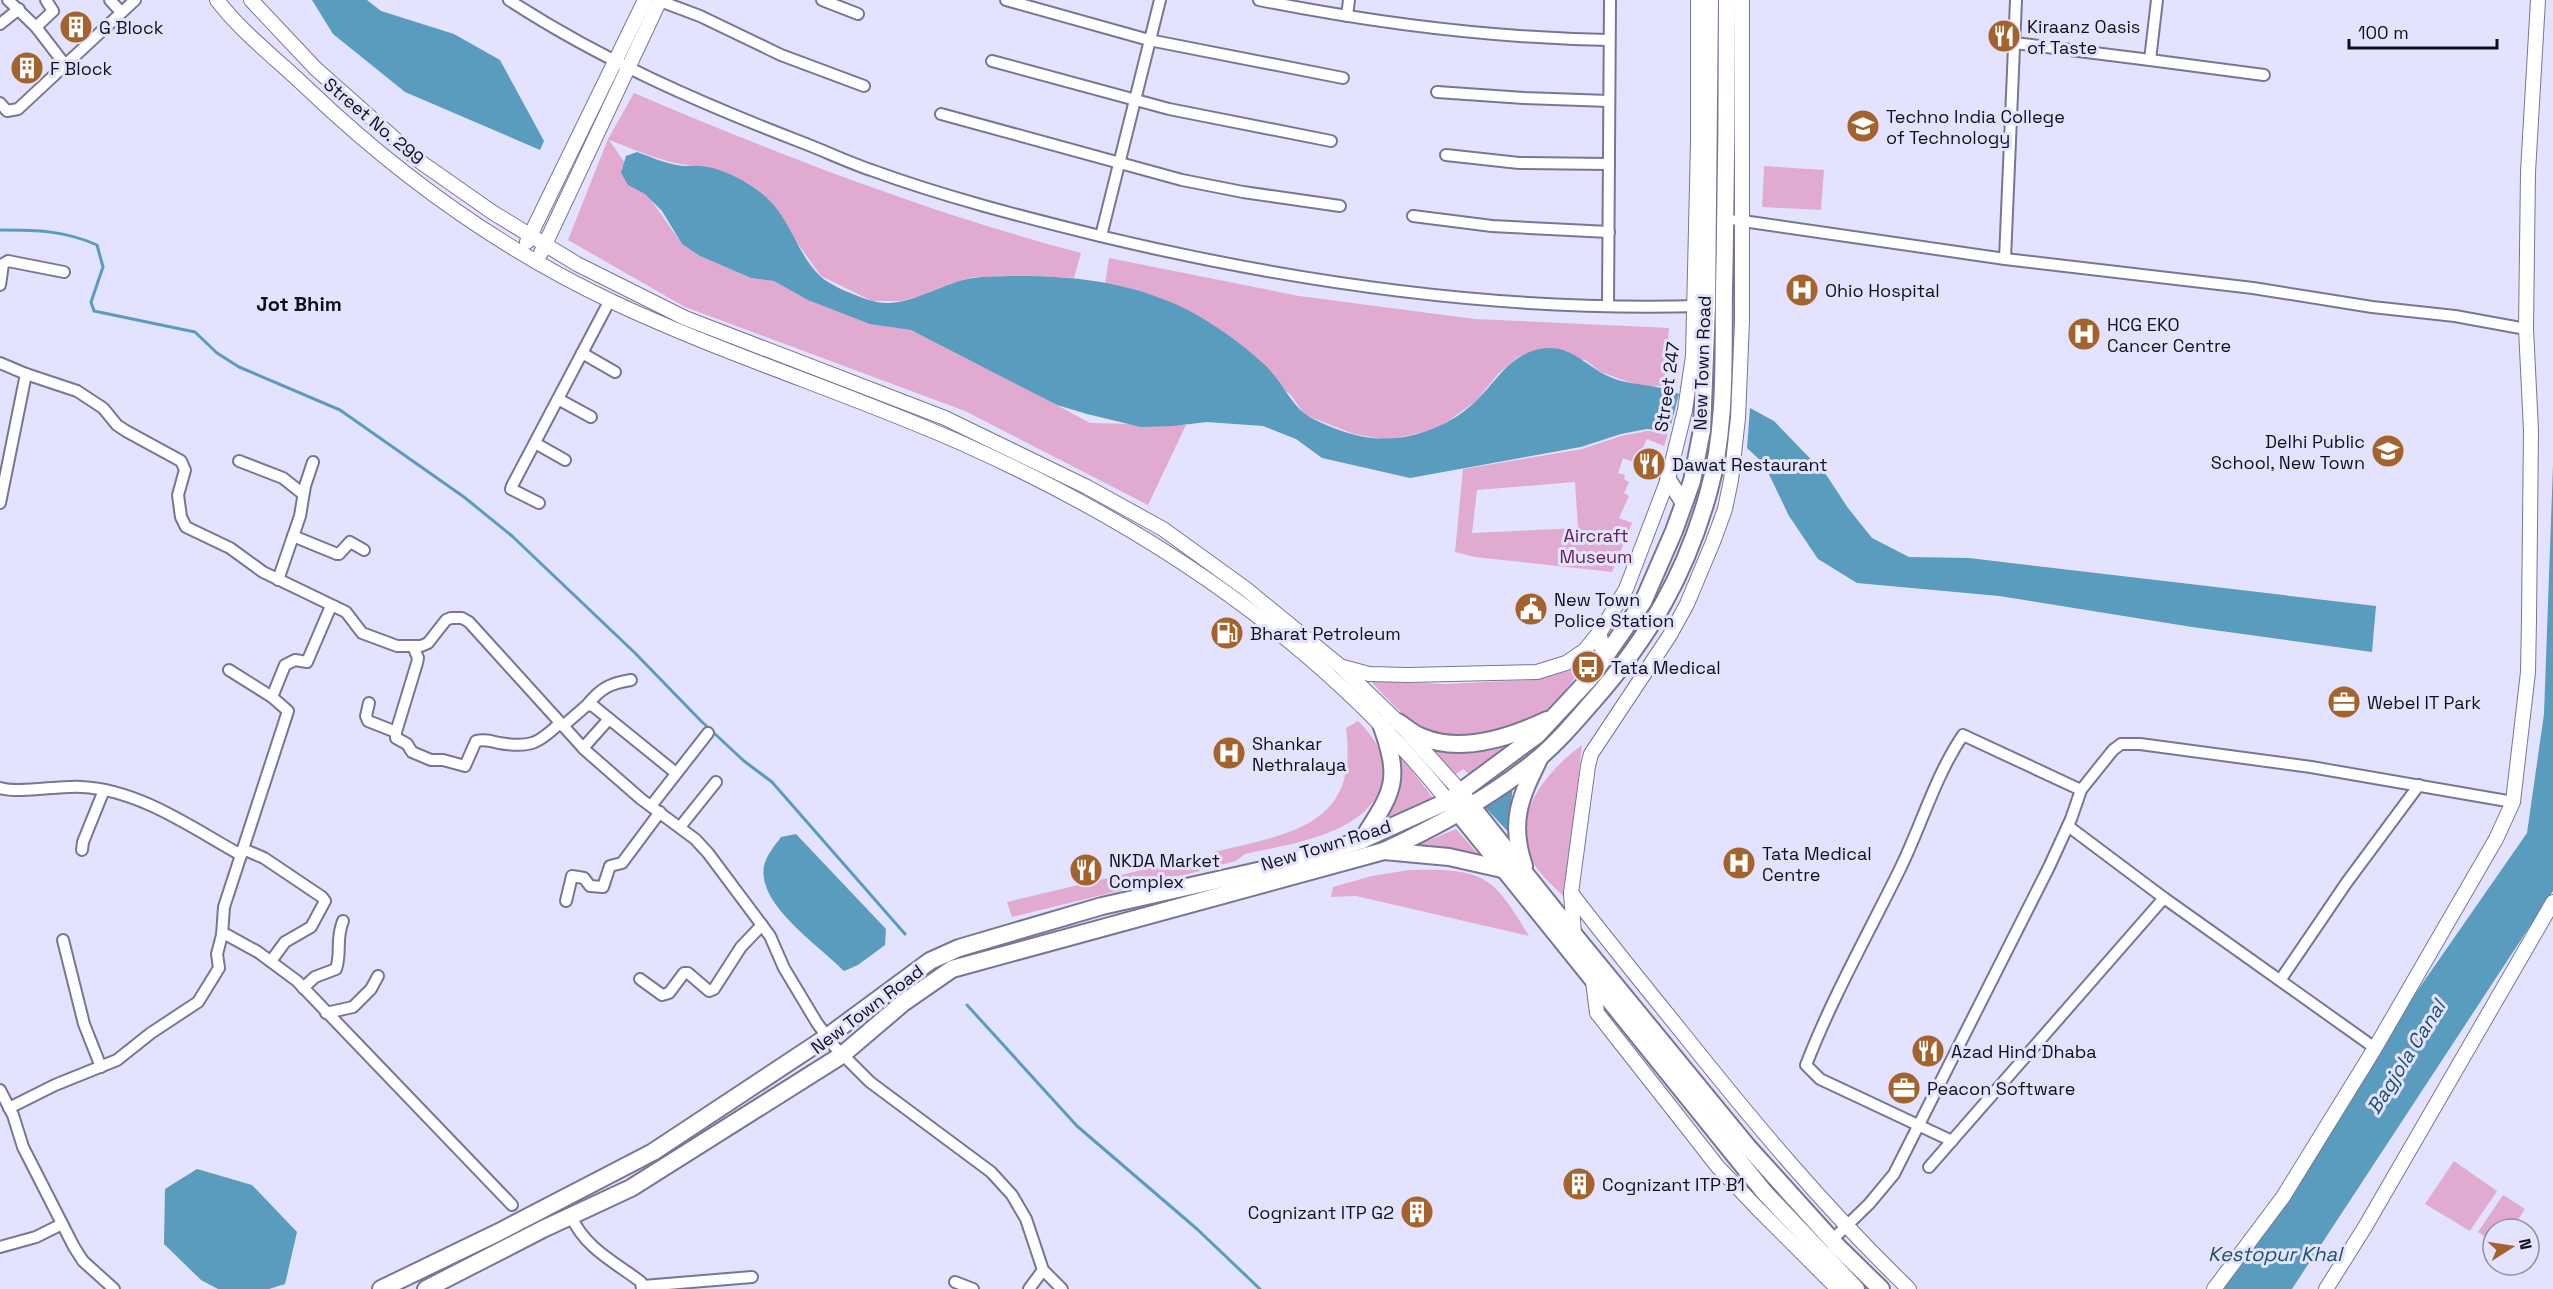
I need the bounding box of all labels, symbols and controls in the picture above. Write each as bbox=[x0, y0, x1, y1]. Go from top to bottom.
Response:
building icon: G Block bbox=[58, 9, 94, 45]
scale bar bbox=[2349, 12, 2498, 50]
place label: Kiraanz Oasis of Taste bbox=[2027, 15, 2140, 59]
place label: G Block bbox=[99, 16, 164, 39]
restaurant icon: Kiraanz Oasis of Taste bbox=[1986, 18, 2022, 54]
text: 100 m bbox=[2358, 21, 2409, 44]
building icon: F Block bbox=[9, 50, 45, 86]
place label: F Block bbox=[50, 57, 113, 80]
street label: Street No. 299 bbox=[319, 72, 429, 170]
place label: Techno India College of Technology bbox=[1886, 105, 2065, 149]
school or university icon: Techno India College of Technology bbox=[1845, 108, 1881, 144]
hospital icon: Ohio Hospital bbox=[1784, 272, 1820, 308]
place label: Ohio Hospital bbox=[1825, 279, 1940, 302]
district label: Jot Bhim bbox=[256, 291, 342, 317]
street label: New Town Road bbox=[1688, 295, 1716, 431]
place label: HCG EKO Cancer Centre bbox=[2107, 313, 2231, 357]
hospital icon: HCG EKO Cancer Centre bbox=[2066, 316, 2102, 352]
street label: Street 247 bbox=[1649, 340, 1685, 434]
place label: Delhi Public School, New Town bbox=[2211, 430, 2365, 474]
school or university icon: Delhi Public School, New Town bbox=[2370, 433, 2406, 469]
restaurant icon: Dawat Restaurant bbox=[1631, 446, 1667, 482]
place label: Dawat Restaurant bbox=[1672, 453, 1828, 476]
park label: Aircraft Museum bbox=[1559, 524, 1633, 568]
place label: New Town Police Station bbox=[1554, 588, 1674, 632]
public building icon: New Town Police Station bbox=[1513, 591, 1549, 627]
fuel station icon: Bharat Petroleum bbox=[1209, 615, 1245, 651]
place label: Bharat Petroleum bbox=[1250, 622, 1401, 645]
bus stop icon: Tata Medical bbox=[1570, 649, 1606, 685]
place label: Tata Medical bbox=[1611, 656, 1721, 679]
office icon: Webel IT Park bbox=[2326, 684, 2362, 720]
place label: Webel IT Park bbox=[2367, 691, 2481, 714]
place label: Shankar Nethralaya bbox=[1252, 732, 1346, 776]
hospital icon: Shankar Nethralaya bbox=[1211, 735, 1247, 771]
street label: New Town Road bbox=[1258, 814, 1394, 876]
place label: Tata Medical Centre bbox=[1762, 842, 1872, 886]
hospital icon: Tata Medical Centre bbox=[1721, 845, 1757, 881]
place label: NKDA Market Complex bbox=[1109, 849, 1220, 893]
restaurant icon: NKDA Market Complex bbox=[1068, 852, 1104, 888]
street label: New Town Road bbox=[806, 959, 928, 1059]
water label: Bagjola Canal bbox=[2361, 994, 2452, 1119]
restaurant icon: Azad Hind Dhaba bbox=[1910, 1033, 1946, 1069]
place label: Azad Hind Dhaba bbox=[1951, 1040, 2097, 1063]
office icon: Peacon Software bbox=[1886, 1070, 1922, 1106]
place label: Peacon Software bbox=[1927, 1077, 2075, 1100]
building icon: Cognizant ITP B1 bbox=[1561, 1166, 1597, 1202]
place label: Cognizant ITP B1 bbox=[1602, 1173, 1745, 1196]
building icon: Cognizant ITP G2 bbox=[1399, 1194, 1435, 1230]
place label: Cognizant ITP G2 bbox=[1248, 1201, 1394, 1224]
north arrow bbox=[2481, 1217, 2541, 1277]
text: N bbox=[2514, 1237, 2537, 1251]
water label: Kestopur Khal bbox=[2208, 1241, 2344, 1267]

